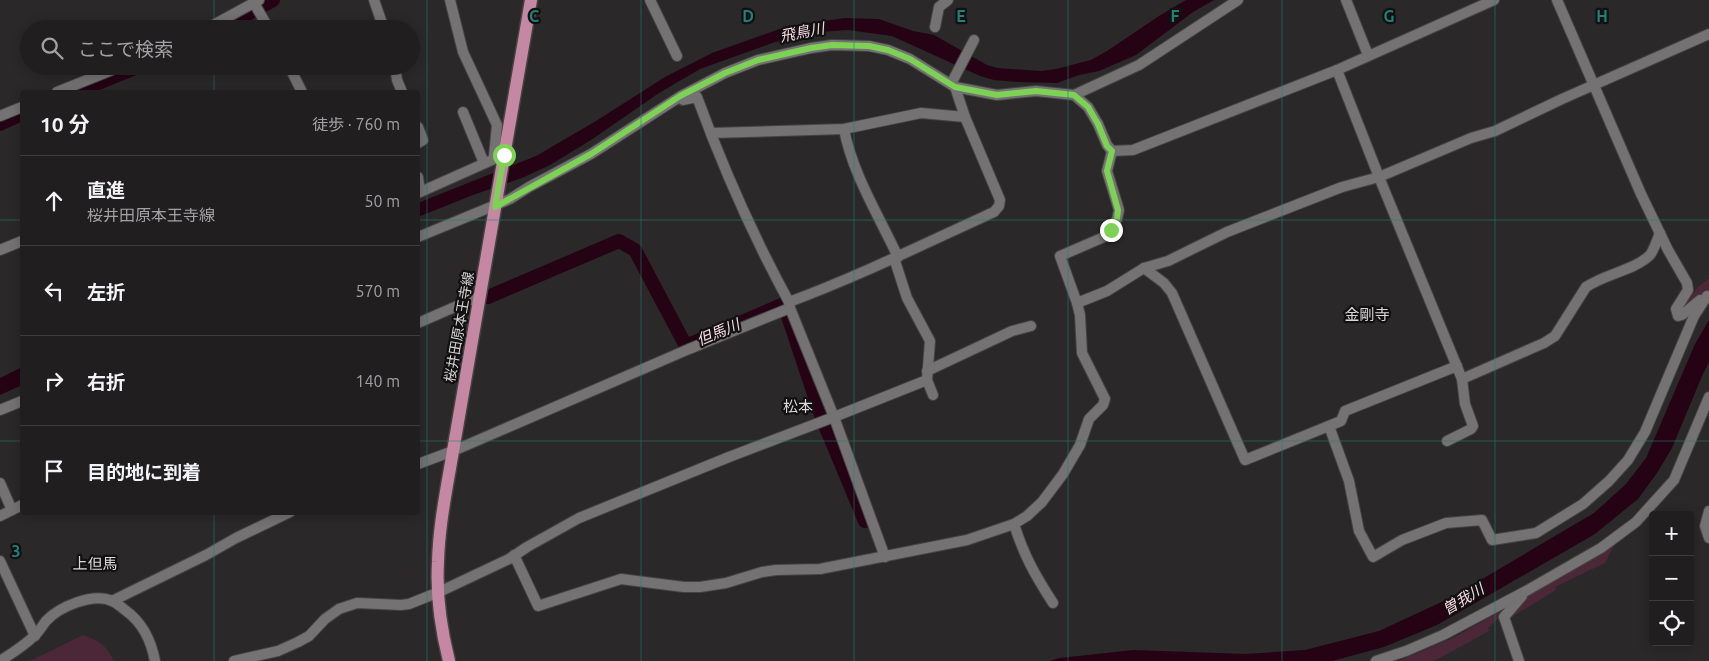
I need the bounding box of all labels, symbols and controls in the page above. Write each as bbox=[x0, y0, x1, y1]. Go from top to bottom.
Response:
text: C bbox=[529, 7, 539, 25]
text: D bbox=[742, 7, 754, 25]
text: E bbox=[956, 7, 966, 25]
text: F bbox=[1171, 7, 1180, 25]
text: G bbox=[1383, 7, 1395, 25]
text: H bbox=[1596, 7, 1608, 25]
water label: 飛鳥川 bbox=[778, 19, 828, 45]
search box bbox=[20, 20, 420, 75]
icon: search bbox=[38, 34, 66, 62]
text: ここで検索 bbox=[78, 38, 173, 60]
text: 10 分 bbox=[40, 112, 90, 136]
text: 徒歩 · 760 m bbox=[312, 115, 400, 133]
route start bbox=[493, 144, 516, 167]
text: 直進 bbox=[87, 179, 125, 201]
icon: ahead bbox=[40, 187, 68, 215]
text: 50 m bbox=[364, 192, 400, 210]
text: 桜井田原本王寺線 bbox=[87, 206, 215, 224]
route end bbox=[1100, 219, 1123, 242]
street label: 桜井田原本王寺線 bbox=[441, 270, 477, 384]
icon: left bbox=[40, 277, 68, 305]
text: 左折 bbox=[87, 281, 125, 303]
text: 570 m bbox=[355, 282, 400, 300]
district label: 金剛寺 bbox=[1344, 306, 1390, 323]
water label: 但馬川 bbox=[694, 315, 744, 349]
icon: right bbox=[40, 367, 68, 395]
text: 右折 bbox=[87, 371, 125, 393]
text: 140 m bbox=[355, 372, 400, 390]
district label: 松本 bbox=[783, 398, 813, 415]
icon: arrive bbox=[40, 457, 68, 485]
text: 目的地に到着 bbox=[87, 461, 201, 483]
map controls bbox=[1649, 511, 1694, 646]
button: + bbox=[1649, 511, 1694, 556]
text: 3 bbox=[11, 542, 21, 560]
district label: 上但馬 bbox=[72, 555, 118, 572]
button: − bbox=[1649, 556, 1694, 601]
water label: 曽我川 bbox=[1439, 579, 1488, 618]
button: locate bbox=[1649, 601, 1694, 646]

